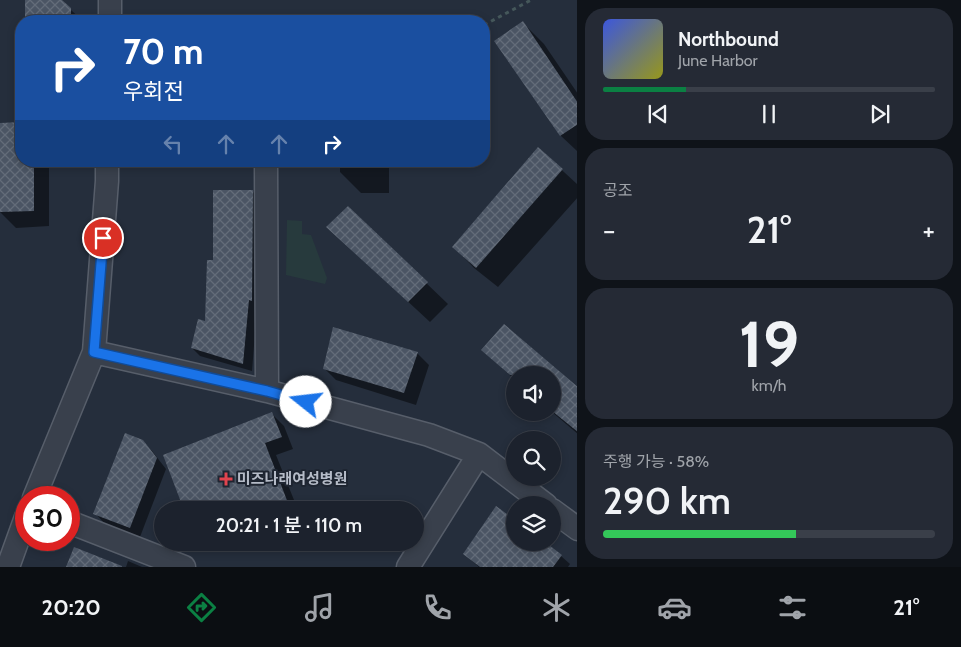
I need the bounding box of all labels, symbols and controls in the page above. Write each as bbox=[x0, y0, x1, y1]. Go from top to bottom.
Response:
text: Northbound bbox=[678, 28, 779, 51]
text: 70 m bbox=[123, 30, 204, 73]
icon: right bbox=[40, 35, 105, 100]
text: June Harbor bbox=[678, 51, 758, 70]
text: 우회전 bbox=[123, 78, 184, 105]
icon: previous bbox=[644, 100, 672, 128]
icon: pause bbox=[755, 100, 783, 128]
icon: next bbox=[866, 100, 894, 128]
icon: left bbox=[159, 130, 187, 158]
icon: ahead bbox=[212, 130, 240, 158]
icon: ahead bbox=[265, 130, 293, 158]
icon: right bbox=[318, 130, 346, 158]
text: 공조 bbox=[603, 181, 632, 200]
text: 21° bbox=[747, 206, 791, 253]
text: − bbox=[603, 213, 615, 247]
text: + bbox=[923, 213, 935, 247]
pin bbox=[82, 217, 124, 259]
icon: arrive bbox=[89, 224, 117, 252]
text: 19 bbox=[739, 304, 799, 383]
map controls bbox=[506, 366, 561, 551]
button: sound bbox=[506, 366, 561, 421]
position arrow bbox=[279, 375, 331, 427]
text: km/h bbox=[751, 376, 787, 395]
button: search bbox=[506, 431, 561, 486]
text: 주행 가능 · 58% bbox=[603, 452, 709, 471]
place label: 미즈나래여성병원 bbox=[237, 470, 347, 488]
marker: 미즈나래여성병원 bbox=[219, 472, 233, 486]
text: 290 km bbox=[603, 477, 731, 524]
speed limit sign: 30 bbox=[15, 486, 80, 551]
button: layers bbox=[506, 496, 561, 551]
text: 20:21 · 1 분 · 110 m bbox=[216, 514, 362, 537]
icon: directions bbox=[184, 590, 219, 625]
icon: music bbox=[302, 590, 337, 625]
icon: phone bbox=[420, 590, 455, 625]
icon: climate bbox=[539, 590, 574, 625]
icon: car bbox=[657, 590, 692, 625]
icon: filters bbox=[775, 590, 810, 625]
text: 20:20 bbox=[42, 594, 101, 621]
text: 21° bbox=[893, 594, 919, 621]

